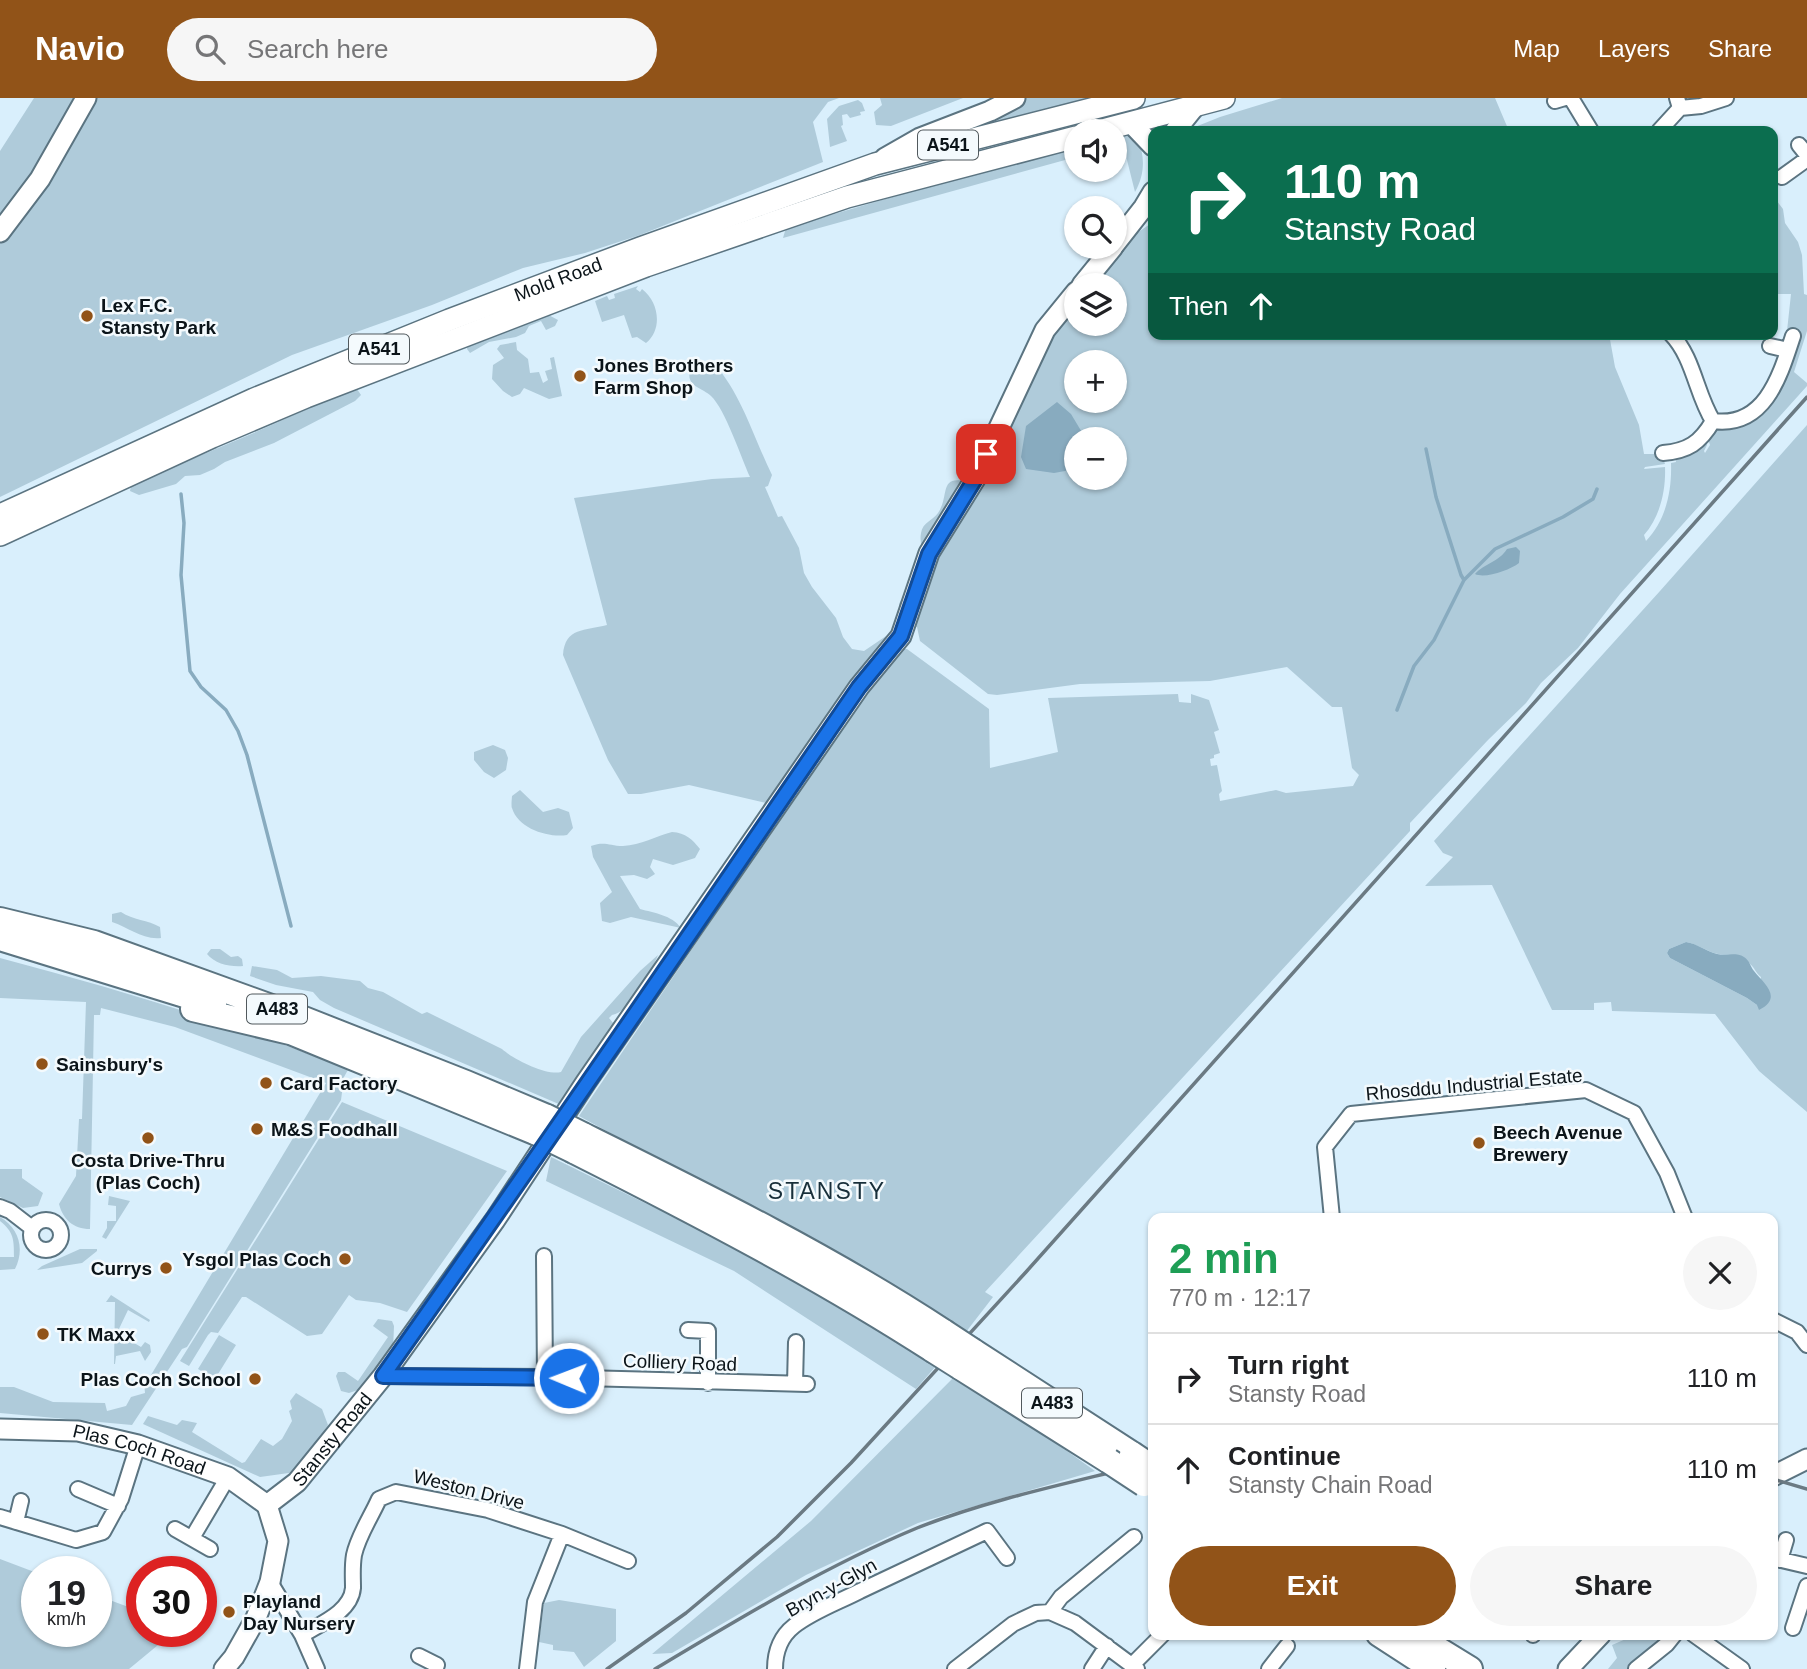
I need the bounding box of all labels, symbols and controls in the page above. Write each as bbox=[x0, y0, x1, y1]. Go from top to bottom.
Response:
search box bbox=[167, 18, 657, 81]
text: Navio bbox=[35, 30, 125, 67]
icon: search bbox=[191, 30, 229, 68]
text: Search here bbox=[247, 34, 389, 64]
text: Map bbox=[1513, 35, 1560, 62]
text: Layers bbox=[1598, 35, 1670, 62]
text: Share bbox=[1708, 35, 1772, 62]
map controls bbox=[1064, 119, 1127, 490]
button: sound bbox=[1064, 119, 1127, 182]
road number: A541 bbox=[918, 130, 978, 160]
icon: right bbox=[1169, 154, 1260, 245]
text: 110 m bbox=[1284, 154, 1420, 208]
button: search bbox=[1064, 196, 1127, 259]
text: Stansty Road bbox=[1284, 211, 1476, 247]
street label: Mold Road bbox=[511, 253, 605, 305]
button: layers bbox=[1064, 273, 1127, 336]
icon: ahead bbox=[1242, 287, 1280, 325]
text: Then bbox=[1169, 291, 1228, 321]
place label: Lex F.C. Stansty Park bbox=[101, 295, 217, 338]
marker: Lex F.C. Stansty Park bbox=[79, 308, 95, 324]
road number: A541 bbox=[349, 334, 409, 363]
button: + bbox=[1064, 350, 1127, 413]
place label: Jones Brothers Farm Shop bbox=[594, 355, 733, 398]
marker: Jones Brothers Farm Shop bbox=[572, 368, 588, 384]
pin bbox=[956, 424, 1016, 484]
button: − bbox=[1064, 427, 1127, 490]
icon: arrive bbox=[967, 435, 1005, 473]
road number: A483 bbox=[247, 994, 307, 1024]
place label: Sainsbury's bbox=[56, 1054, 163, 1075]
marker: Sainsbury's bbox=[34, 1056, 50, 1072]
street label: Rhosddu Industrial Estate bbox=[1365, 1065, 1583, 1104]
place label: Card Factory bbox=[280, 1073, 398, 1094]
marker: Card Factory bbox=[258, 1075, 274, 1091]
place label: M&S Foodhall bbox=[271, 1119, 398, 1140]
marker: M&S Foodhall bbox=[249, 1121, 265, 1137]
place label: Beech Avenue Brewery bbox=[1493, 1122, 1623, 1165]
marker: Costa Drive-Thru (Plas Coch) bbox=[140, 1130, 156, 1146]
marker: Beech Avenue Brewery bbox=[1471, 1135, 1487, 1151]
place label: Costa Drive-Thru (Plas Coch) bbox=[71, 1150, 225, 1193]
district label: STANSTY bbox=[768, 1178, 886, 1204]
text: 2 min bbox=[1169, 1235, 1279, 1282]
button: close bbox=[1683, 1236, 1757, 1310]
place label: Ysgol Plas Coch bbox=[182, 1249, 331, 1270]
marker: Ysgol Plas Coch bbox=[337, 1251, 353, 1267]
place label: Currys bbox=[91, 1258, 152, 1279]
marker: Currys bbox=[158, 1260, 174, 1276]
text: 770 m · 12:17 bbox=[1169, 1285, 1311, 1311]
place label: TK Maxx bbox=[57, 1324, 136, 1345]
marker: TK Maxx bbox=[35, 1326, 51, 1342]
position arrow bbox=[532, 1341, 606, 1415]
street label: Colliery Road bbox=[623, 1350, 737, 1375]
text: Turn right bbox=[1228, 1350, 1349, 1380]
icon: right bbox=[1169, 1360, 1207, 1398]
text: 110 m bbox=[1687, 1363, 1757, 1393]
place label: Plas Coch School bbox=[81, 1369, 241, 1390]
marker: Plas Coch School bbox=[247, 1371, 263, 1387]
text: Stansty Road bbox=[1228, 1381, 1366, 1407]
road number: A483 bbox=[1022, 1388, 1082, 1418]
street label: Stansty Road bbox=[288, 1389, 376, 1490]
street label: Plas Coch Road bbox=[71, 1420, 208, 1479]
text: Continue bbox=[1228, 1441, 1341, 1471]
icon: ahead bbox=[1169, 1451, 1207, 1489]
text: 110 m bbox=[1687, 1454, 1757, 1484]
street label: Weston Drive bbox=[411, 1466, 527, 1513]
text: Stansty Chain Road bbox=[1228, 1472, 1433, 1498]
button: Exit bbox=[1169, 1546, 1456, 1626]
button: Share bbox=[1470, 1546, 1757, 1626]
street label: Bryn-y-Glyn bbox=[782, 1554, 880, 1621]
speed limit sign: 30 bbox=[126, 1556, 217, 1647]
text: 19 bbox=[47, 1573, 86, 1612]
place label: Playland Day Nursery bbox=[243, 1591, 355, 1634]
marker: Playland Day Nursery bbox=[221, 1604, 237, 1620]
text: km/h bbox=[47, 1609, 86, 1629]

